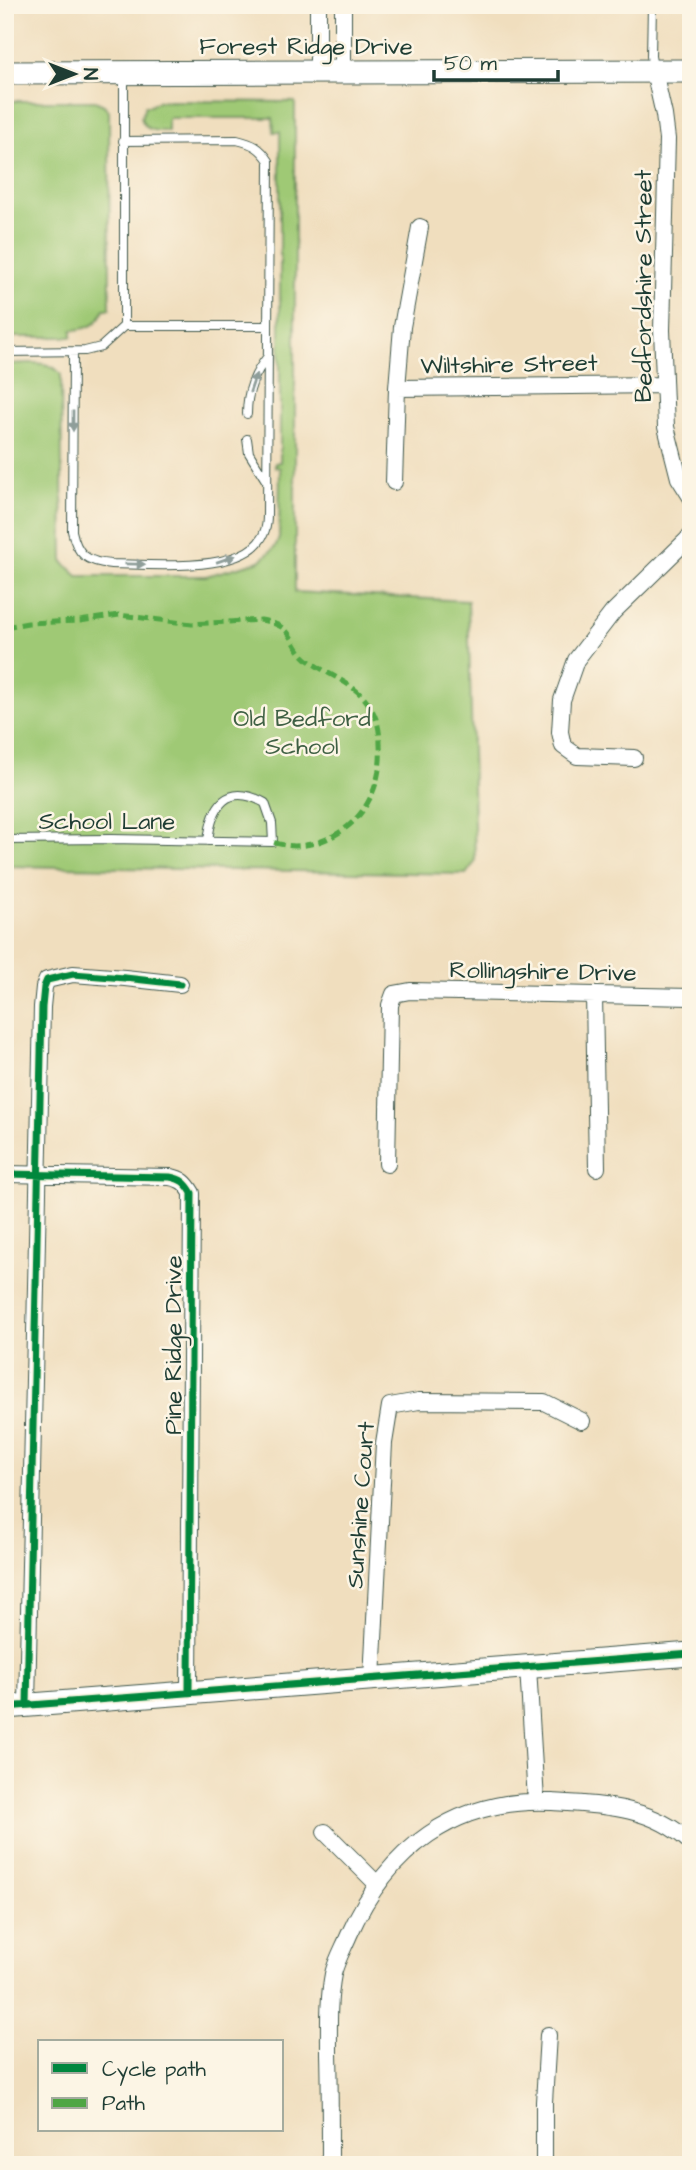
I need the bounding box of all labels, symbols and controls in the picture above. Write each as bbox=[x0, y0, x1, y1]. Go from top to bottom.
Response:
street label: Forest Ridge Drive bbox=[199, 30, 413, 65]
north arrow bbox=[38, 38, 108, 108]
scale bar bbox=[434, 38, 558, 82]
text: 50 m bbox=[444, 49, 498, 78]
text: N bbox=[76, 68, 103, 80]
street label: Bedfordshire Street bbox=[627, 169, 661, 403]
street label: Wiltshire Street bbox=[420, 346, 598, 384]
one-way arrow bbox=[248, 373, 259, 394]
one-way arrow bbox=[67, 410, 79, 432]
one-way arrow bbox=[216, 553, 237, 564]
one-way arrow bbox=[124, 558, 146, 570]
park label: Old Bedford School bbox=[233, 702, 371, 764]
street label: School Lane bbox=[39, 805, 175, 839]
street label: Rollingshire Drive bbox=[449, 953, 637, 992]
street label: Pine Ridge Drive bbox=[157, 1255, 192, 1435]
street label: Sunshine Court bbox=[338, 1420, 384, 1590]
legend bbox=[38, 2040, 284, 2132]
text: Cycle path bbox=[102, 2055, 207, 2086]
text: Path bbox=[102, 2089, 146, 2118]

